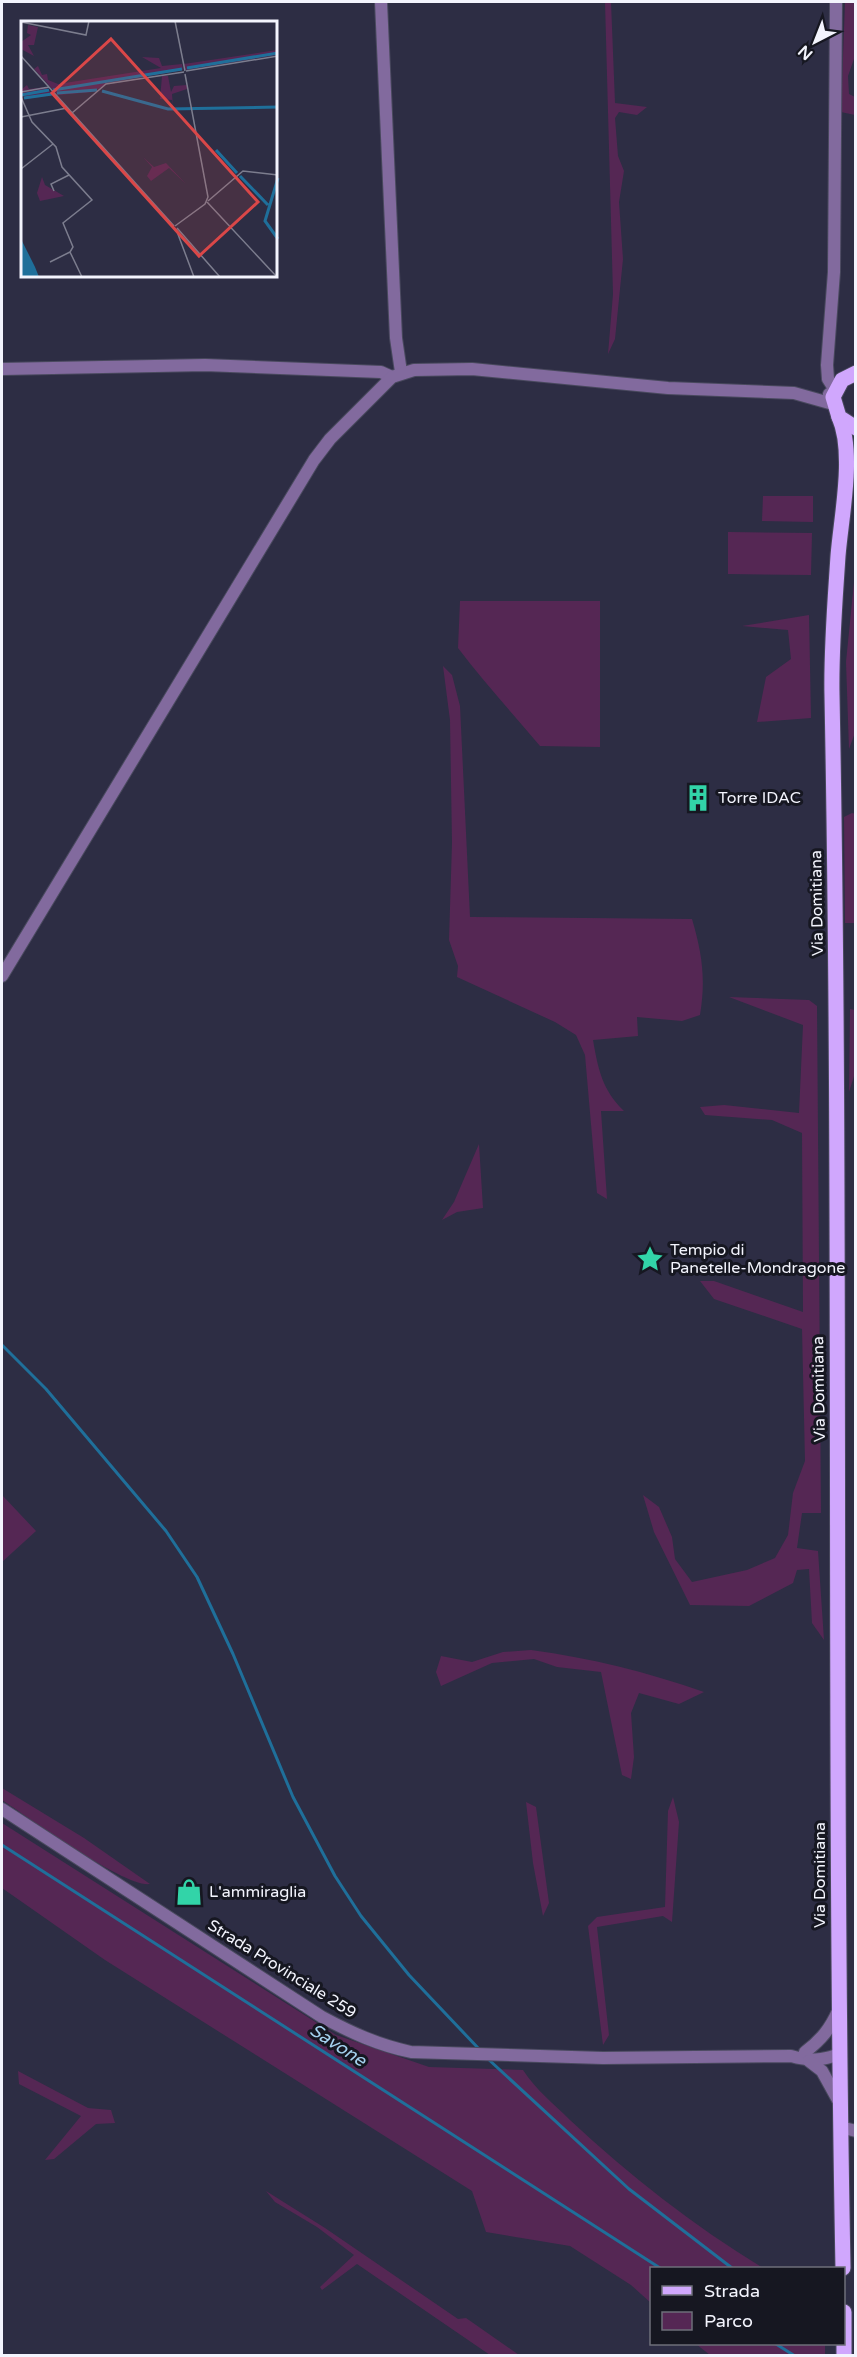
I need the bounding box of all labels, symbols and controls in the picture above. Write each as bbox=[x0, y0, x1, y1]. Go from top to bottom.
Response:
north arrow bbox=[785, 12, 845, 72]
inset map bbox=[21, 21, 278, 278]
text: N bbox=[794, 41, 817, 64]
building icon: Torre IDAC bbox=[683, 783, 713, 813]
place label: Torre IDAC bbox=[718, 788, 801, 808]
street label: Via Domitiana bbox=[806, 850, 828, 956]
place label: Tempio di Panetelle-Mondragone bbox=[670, 1240, 845, 1278]
place icon: Tempio di Panetelle-Mondragone bbox=[635, 1244, 665, 1274]
street label: Via Domitiana bbox=[808, 1336, 830, 1442]
street label: Via Domitiana bbox=[810, 1822, 830, 1928]
shop icon: L'ammiraglia bbox=[174, 1877, 204, 1907]
place label: L'ammiraglia bbox=[209, 1882, 306, 1902]
street label: Strada Provinciale 259 bbox=[204, 1915, 360, 2023]
water label: Savone bbox=[306, 2019, 371, 2072]
legend bbox=[650, 2267, 845, 2345]
text: Strada bbox=[704, 2280, 760, 2302]
text: Parco bbox=[704, 2310, 753, 2332]

